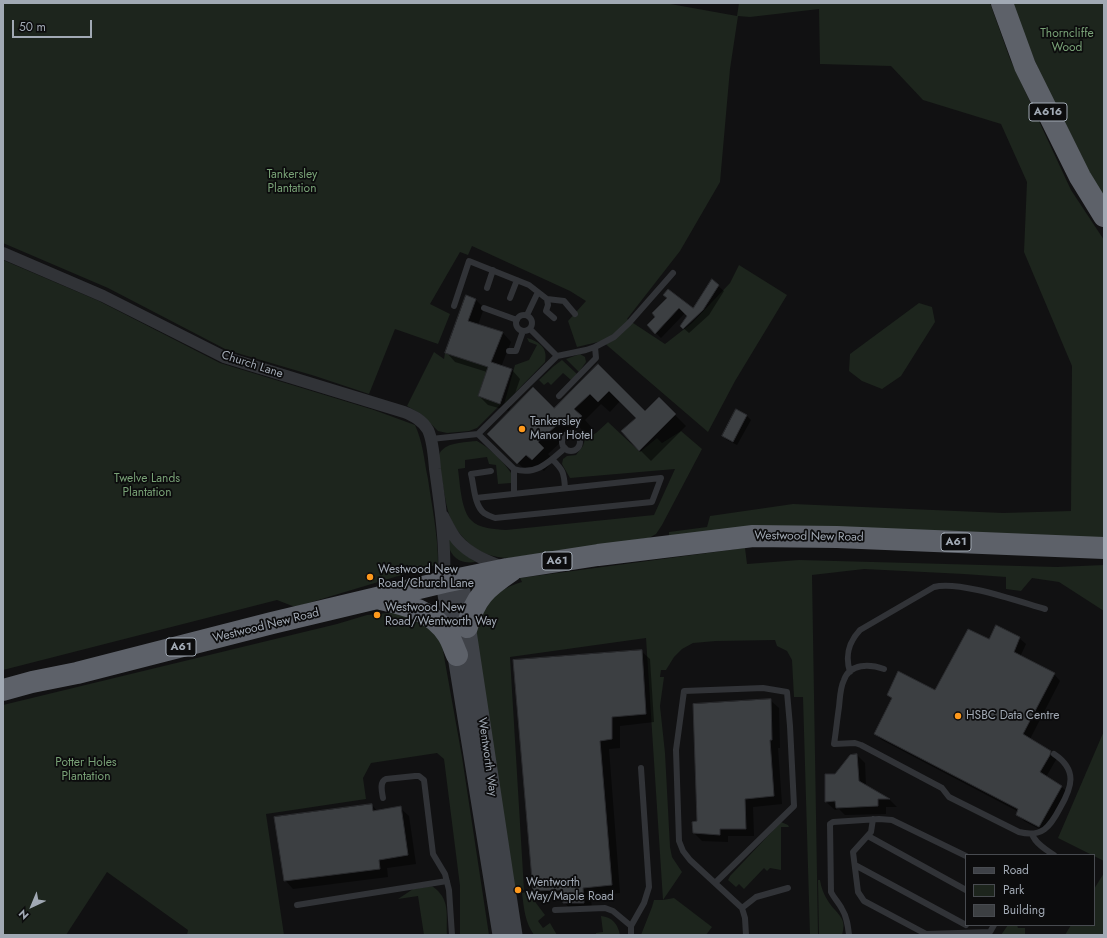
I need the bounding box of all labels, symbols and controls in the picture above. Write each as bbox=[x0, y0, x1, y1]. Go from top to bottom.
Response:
scale bar bbox=[14, 12, 94, 38]
text: 50 m bbox=[19, 18, 46, 36]
park label: Thorncliffe Wood bbox=[1040, 27, 1094, 55]
road number: A616 bbox=[1029, 103, 1067, 121]
park label: Tankersley Plantation bbox=[267, 168, 317, 196]
street label: Church Lane bbox=[219, 348, 285, 382]
place label: Tankersley Manor Hotel bbox=[530, 415, 593, 443]
marker: Tankersley Manor Hotel bbox=[517, 424, 527, 434]
park label: Twelve Lands Plantation bbox=[114, 472, 180, 500]
street label: Westwood New Road bbox=[754, 529, 864, 545]
road number: A61 bbox=[941, 533, 971, 551]
road number: A61 bbox=[542, 552, 572, 570]
place label: Westwood New Road/Church Lane bbox=[378, 563, 474, 591]
marker: Westwood New Road/Church Lane bbox=[365, 572, 375, 582]
place label: Westwood New Road/Wentworth Way bbox=[385, 601, 497, 629]
street label: Westwood New Road bbox=[211, 606, 321, 646]
marker: Westwood New Road/Wentworth Way bbox=[372, 610, 382, 620]
road number: A61 bbox=[166, 638, 196, 656]
place label: HSBC Data Centre bbox=[966, 709, 1060, 723]
marker: HSBC Data Centre bbox=[953, 711, 963, 721]
street label: Wentworth Way bbox=[474, 717, 500, 797]
park label: Potter Holes Plantation bbox=[55, 756, 117, 784]
legend bbox=[965, 854, 1095, 926]
text: Road bbox=[1003, 861, 1029, 879]
place label: Wentworth Way/Maple Road bbox=[526, 876, 614, 904]
text: Park bbox=[1003, 881, 1024, 899]
marker: Wentworth Way/Maple Road bbox=[513, 885, 523, 895]
north arrow bbox=[12, 886, 52, 926]
text: Building bbox=[1003, 901, 1045, 919]
text: N bbox=[15, 906, 32, 923]

